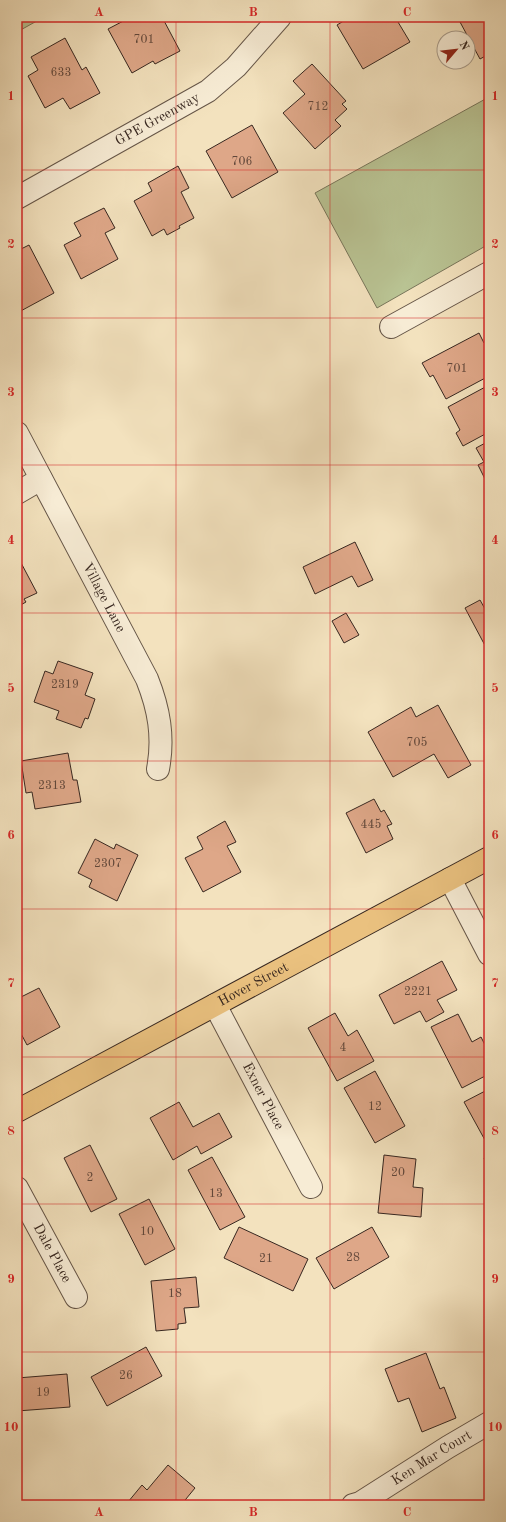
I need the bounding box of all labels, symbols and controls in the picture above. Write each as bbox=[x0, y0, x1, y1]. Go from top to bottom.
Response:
text: A bbox=[94, 6, 104, 19]
text: B bbox=[248, 6, 258, 19]
text: C bbox=[403, 6, 411, 19]
north arrow bbox=[436, 30, 476, 70]
house number: 701 bbox=[134, 34, 154, 46]
text: N bbox=[457, 40, 471, 53]
house number: 633 bbox=[51, 67, 71, 79]
text: 1 bbox=[7, 90, 15, 103]
street label: GPE Greenway bbox=[113, 90, 202, 148]
text: 1 bbox=[491, 90, 499, 103]
house number: 712 bbox=[308, 101, 328, 113]
house number: 706 bbox=[232, 156, 252, 168]
text: 2 bbox=[7, 238, 15, 251]
text: 2 bbox=[491, 238, 499, 251]
house number: 701 bbox=[447, 363, 467, 375]
text: 3 bbox=[7, 386, 15, 399]
text: 3 bbox=[491, 386, 499, 399]
text: 4 bbox=[7, 534, 15, 547]
text: 4 bbox=[491, 534, 499, 547]
street label: Village Lane bbox=[80, 560, 128, 635]
house number: 2319 bbox=[51, 679, 79, 691]
text: 5 bbox=[7, 682, 15, 695]
text: 5 bbox=[491, 682, 499, 695]
house number: 705 bbox=[407, 736, 427, 749]
house number: 2313 bbox=[38, 780, 66, 792]
house number: 445 bbox=[361, 818, 381, 831]
text: 6 bbox=[7, 829, 15, 842]
text: 6 bbox=[491, 829, 499, 842]
house number: 2307 bbox=[94, 858, 122, 870]
street label: Hover Street bbox=[216, 960, 291, 1009]
text: 7 bbox=[7, 977, 15, 990]
text: 7 bbox=[491, 977, 499, 990]
house number: 2221 bbox=[404, 986, 432, 998]
house number: 4 bbox=[340, 1042, 347, 1054]
street label: Exner Place bbox=[240, 1060, 286, 1132]
house number: 12 bbox=[368, 1101, 382, 1113]
text: 8 bbox=[7, 1125, 15, 1138]
text: 8 bbox=[491, 1125, 499, 1138]
house number: 20 bbox=[391, 1167, 405, 1179]
house number: 2 bbox=[87, 1172, 93, 1184]
house number: 13 bbox=[209, 1188, 223, 1200]
street label: Dale Place bbox=[31, 1221, 74, 1285]
house number: 10 bbox=[140, 1226, 154, 1238]
house number: 28 bbox=[346, 1252, 360, 1264]
house number: 21 bbox=[259, 1253, 273, 1265]
text: 9 bbox=[7, 1273, 15, 1286]
text: 9 bbox=[491, 1273, 499, 1286]
house number: 18 bbox=[168, 1288, 182, 1300]
house number: 26 bbox=[119, 1370, 133, 1382]
house number: 19 bbox=[36, 1387, 50, 1399]
text: 10 bbox=[3, 1421, 19, 1434]
text: 10 bbox=[487, 1421, 503, 1434]
street label: Ken Mar Court bbox=[389, 1428, 474, 1488]
text: A bbox=[94, 1506, 104, 1519]
text: B bbox=[248, 1506, 258, 1519]
text: C bbox=[403, 1506, 411, 1519]

